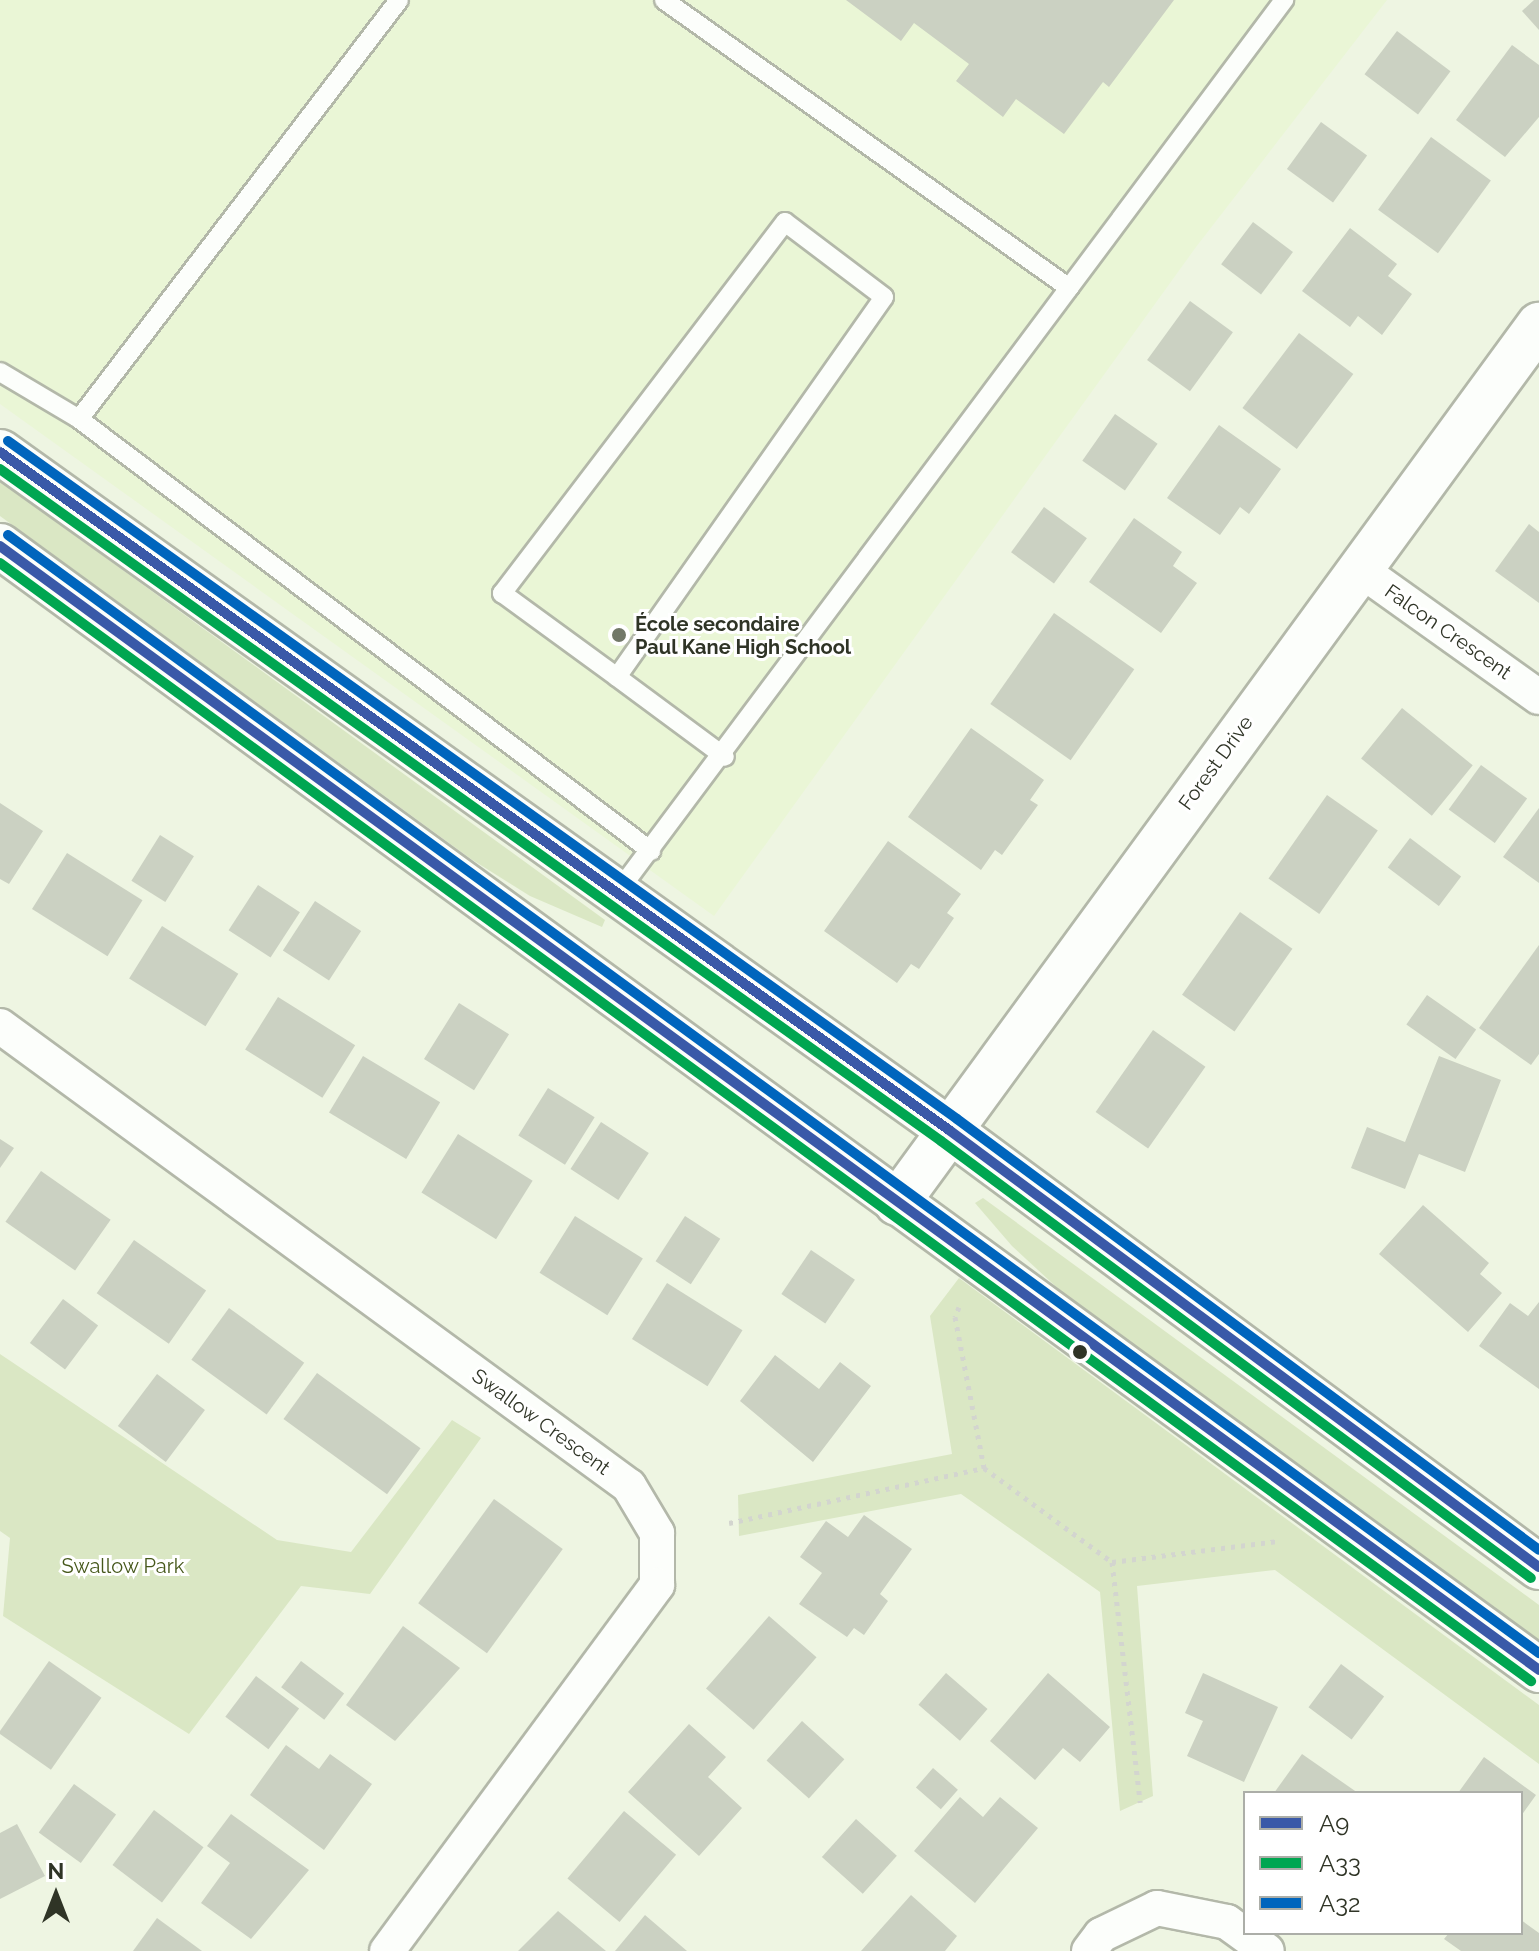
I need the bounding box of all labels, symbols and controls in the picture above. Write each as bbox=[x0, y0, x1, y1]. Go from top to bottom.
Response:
street label: Falcon Crescent bbox=[1380, 579, 1516, 685]
place label: École secondaire Paul Kane High School bbox=[635, 612, 852, 659]
marker: École secondaire Paul Kane High School bbox=[610, 626, 628, 644]
street label: Forest Drive bbox=[1174, 711, 1258, 815]
unlabelled marker bbox=[1072, 1344, 1088, 1360]
street label: Swallow Crescent bbox=[467, 1364, 615, 1480]
park label: Swallow Park bbox=[61, 1554, 185, 1578]
legend bbox=[1243, 1791, 1523, 1935]
text: A9 bbox=[1319, 1809, 1349, 1838]
text: A33 bbox=[1319, 1849, 1361, 1878]
north arrow bbox=[16, 1855, 96, 1935]
text: N bbox=[48, 1858, 64, 1884]
text: A32 bbox=[1319, 1889, 1361, 1918]

